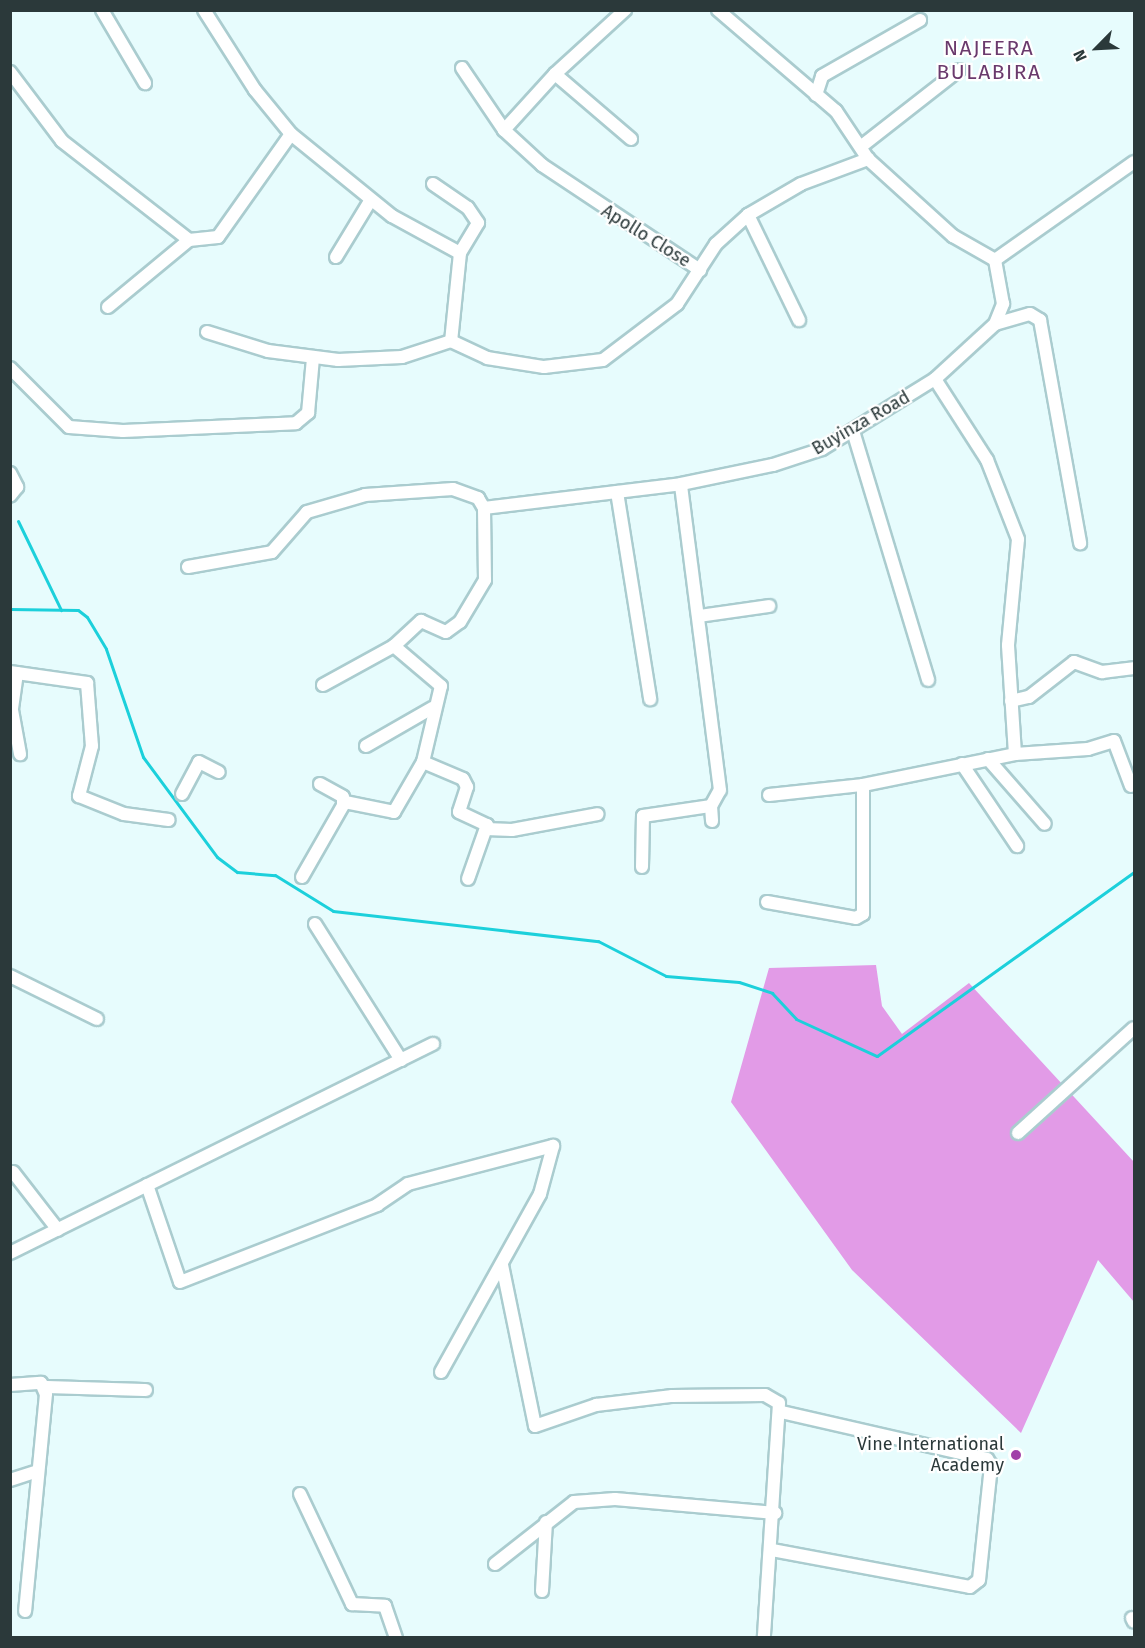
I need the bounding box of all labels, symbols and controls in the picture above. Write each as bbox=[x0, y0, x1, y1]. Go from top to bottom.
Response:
north arrow bbox=[1067, 18, 1127, 78]
district label: NAJEERA BULABIRA bbox=[937, 35, 1041, 85]
text: N bbox=[1069, 47, 1091, 64]
street label: Apollo Close bbox=[597, 200, 695, 272]
street label: Buyinza Road bbox=[808, 386, 914, 460]
place label: Vine International Academy bbox=[857, 1434, 1004, 1476]
marker: Vine International Academy bbox=[1009, 1448, 1023, 1462]

